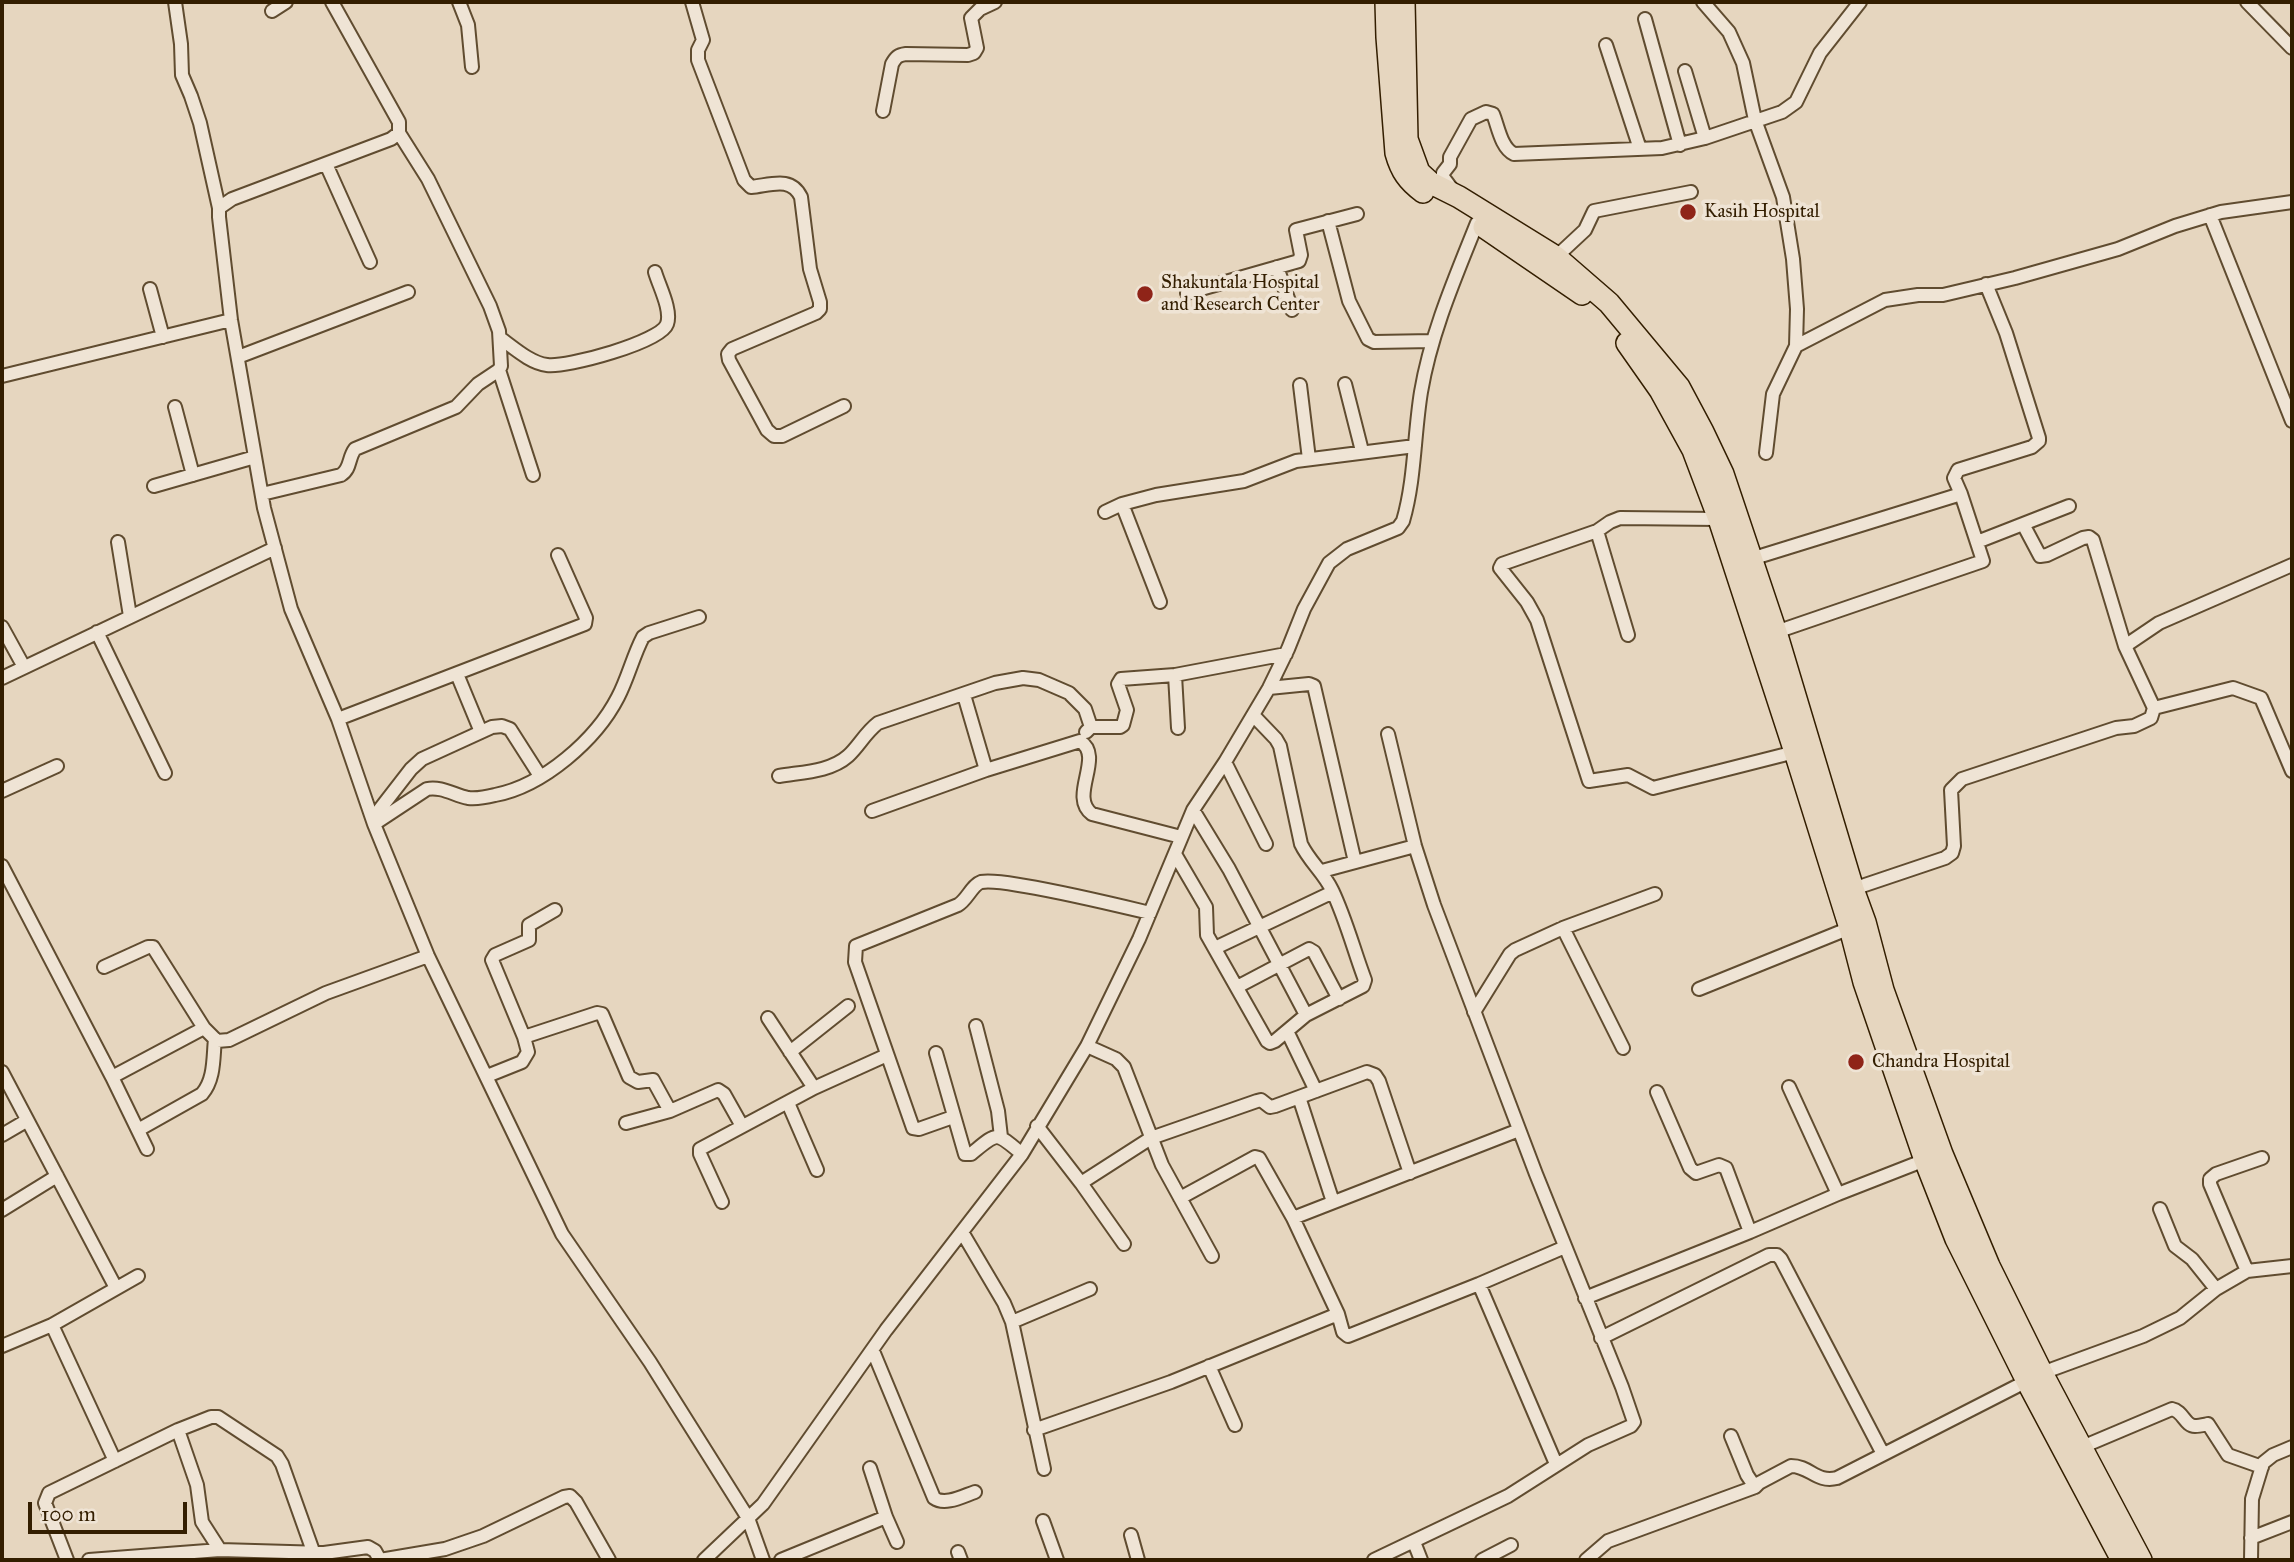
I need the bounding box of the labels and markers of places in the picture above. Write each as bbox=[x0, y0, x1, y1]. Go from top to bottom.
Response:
place label: Kasih Hospital bbox=[1704, 201, 1820, 223]
marker: Kasih Hospital bbox=[1678, 202, 1698, 222]
place label: Shakuntala Hospital and Research Center bbox=[1161, 272, 1320, 316]
marker: Shakuntala Hospital and Research Center bbox=[1135, 284, 1155, 304]
place label: Chandra Hospital bbox=[1872, 1051, 2010, 1073]
marker: Chandra Hospital bbox=[1846, 1052, 1866, 1072]

